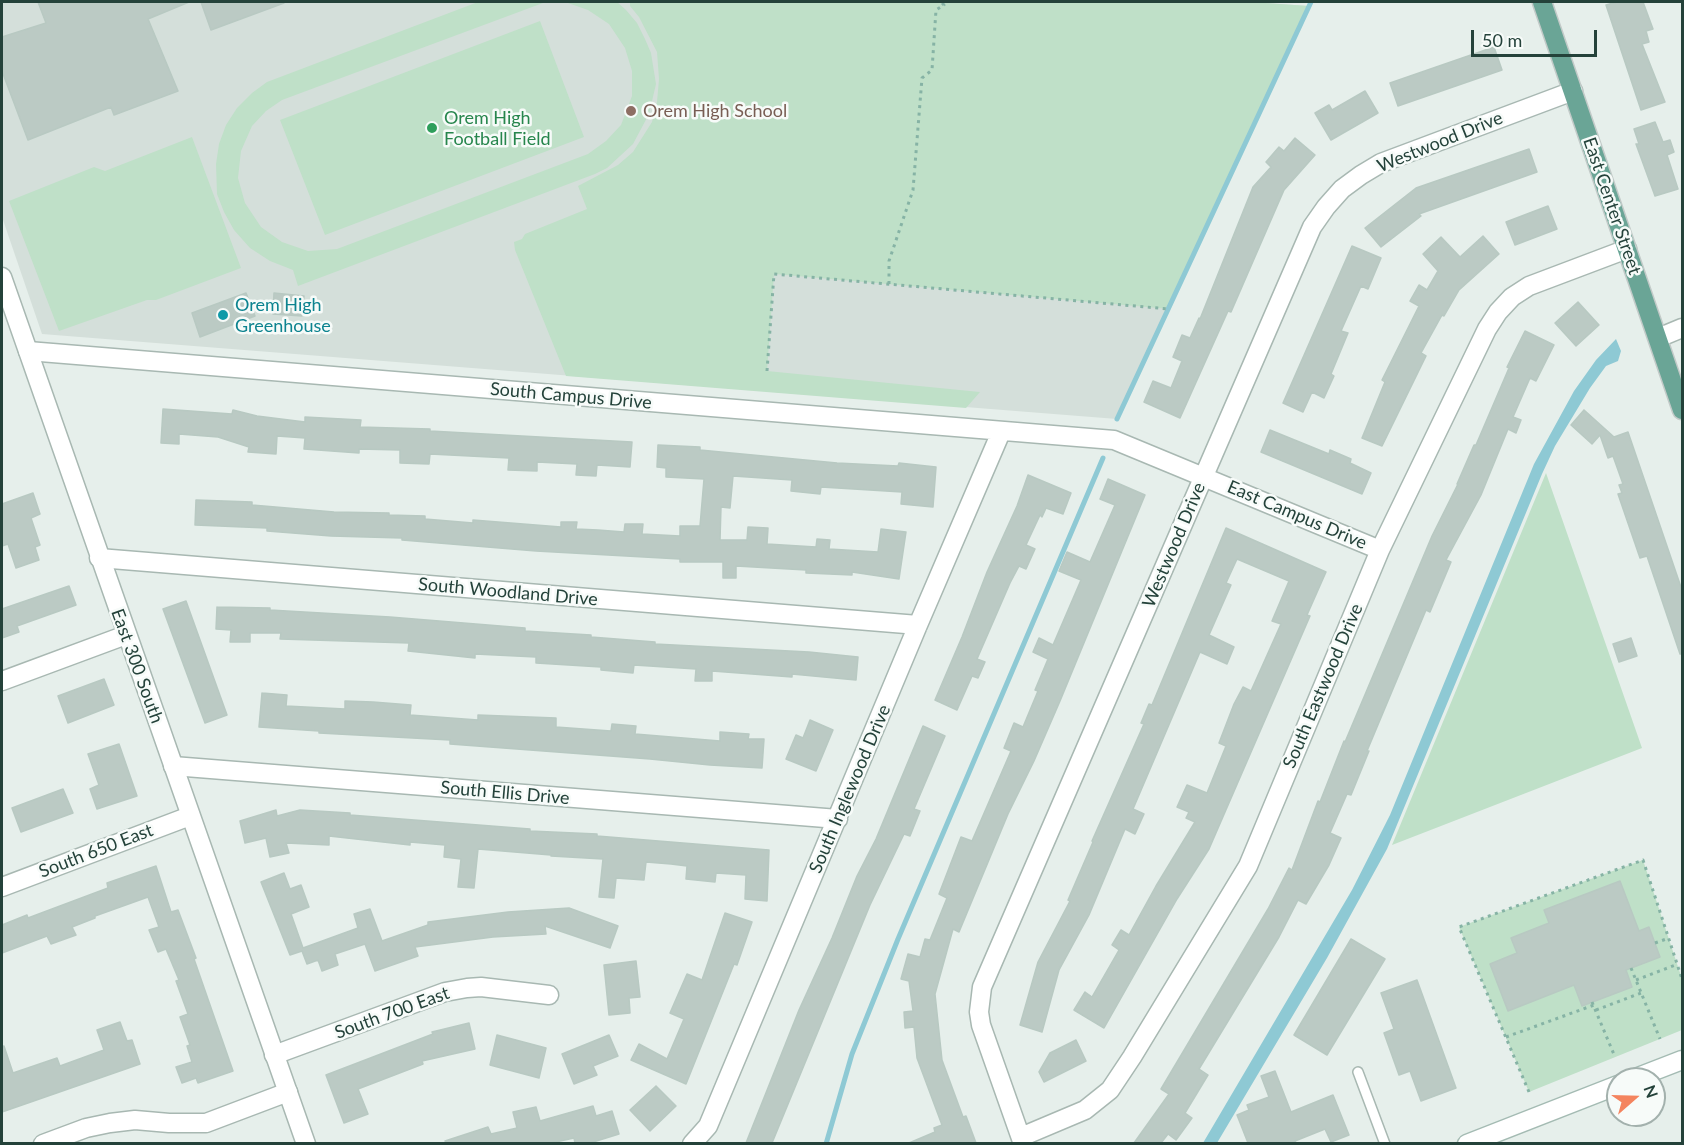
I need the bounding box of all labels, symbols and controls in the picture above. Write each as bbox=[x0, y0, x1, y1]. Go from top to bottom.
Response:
scale bar bbox=[1474, 18, 1600, 56]
text: 50 m bbox=[1482, 29, 1522, 51]
place label: Orem High School bbox=[643, 100, 787, 122]
marker: Orem High School bbox=[624, 104, 638, 118]
place label: Orem High Football Field bbox=[444, 107, 551, 150]
street label: Westwood Drive bbox=[1374, 107, 1506, 177]
marker: Orem High Football Field bbox=[425, 121, 439, 135]
street label: East Center Street bbox=[1578, 134, 1646, 278]
place label: Orem High Greenhouse bbox=[235, 294, 331, 336]
marker: Orem High Greenhouse bbox=[216, 308, 230, 322]
street label: South Campus Drive bbox=[489, 378, 653, 414]
street label: East Campus Drive bbox=[1224, 476, 1370, 554]
street label: Westwood Drive bbox=[1138, 479, 1210, 611]
street label: South Woodland Drive bbox=[417, 573, 599, 611]
street label: South Eastwood Drive bbox=[1279, 601, 1367, 771]
street label: East 300 South bbox=[106, 606, 168, 726]
street label: South Inglewood Drive bbox=[805, 701, 895, 877]
street label: South Ellis Drive bbox=[440, 777, 570, 809]
street label: South 650 East bbox=[36, 819, 156, 883]
street label: South 700 East bbox=[332, 982, 452, 1044]
north arrow bbox=[1606, 1067, 1666, 1127]
text: N bbox=[1640, 1082, 1663, 1100]

